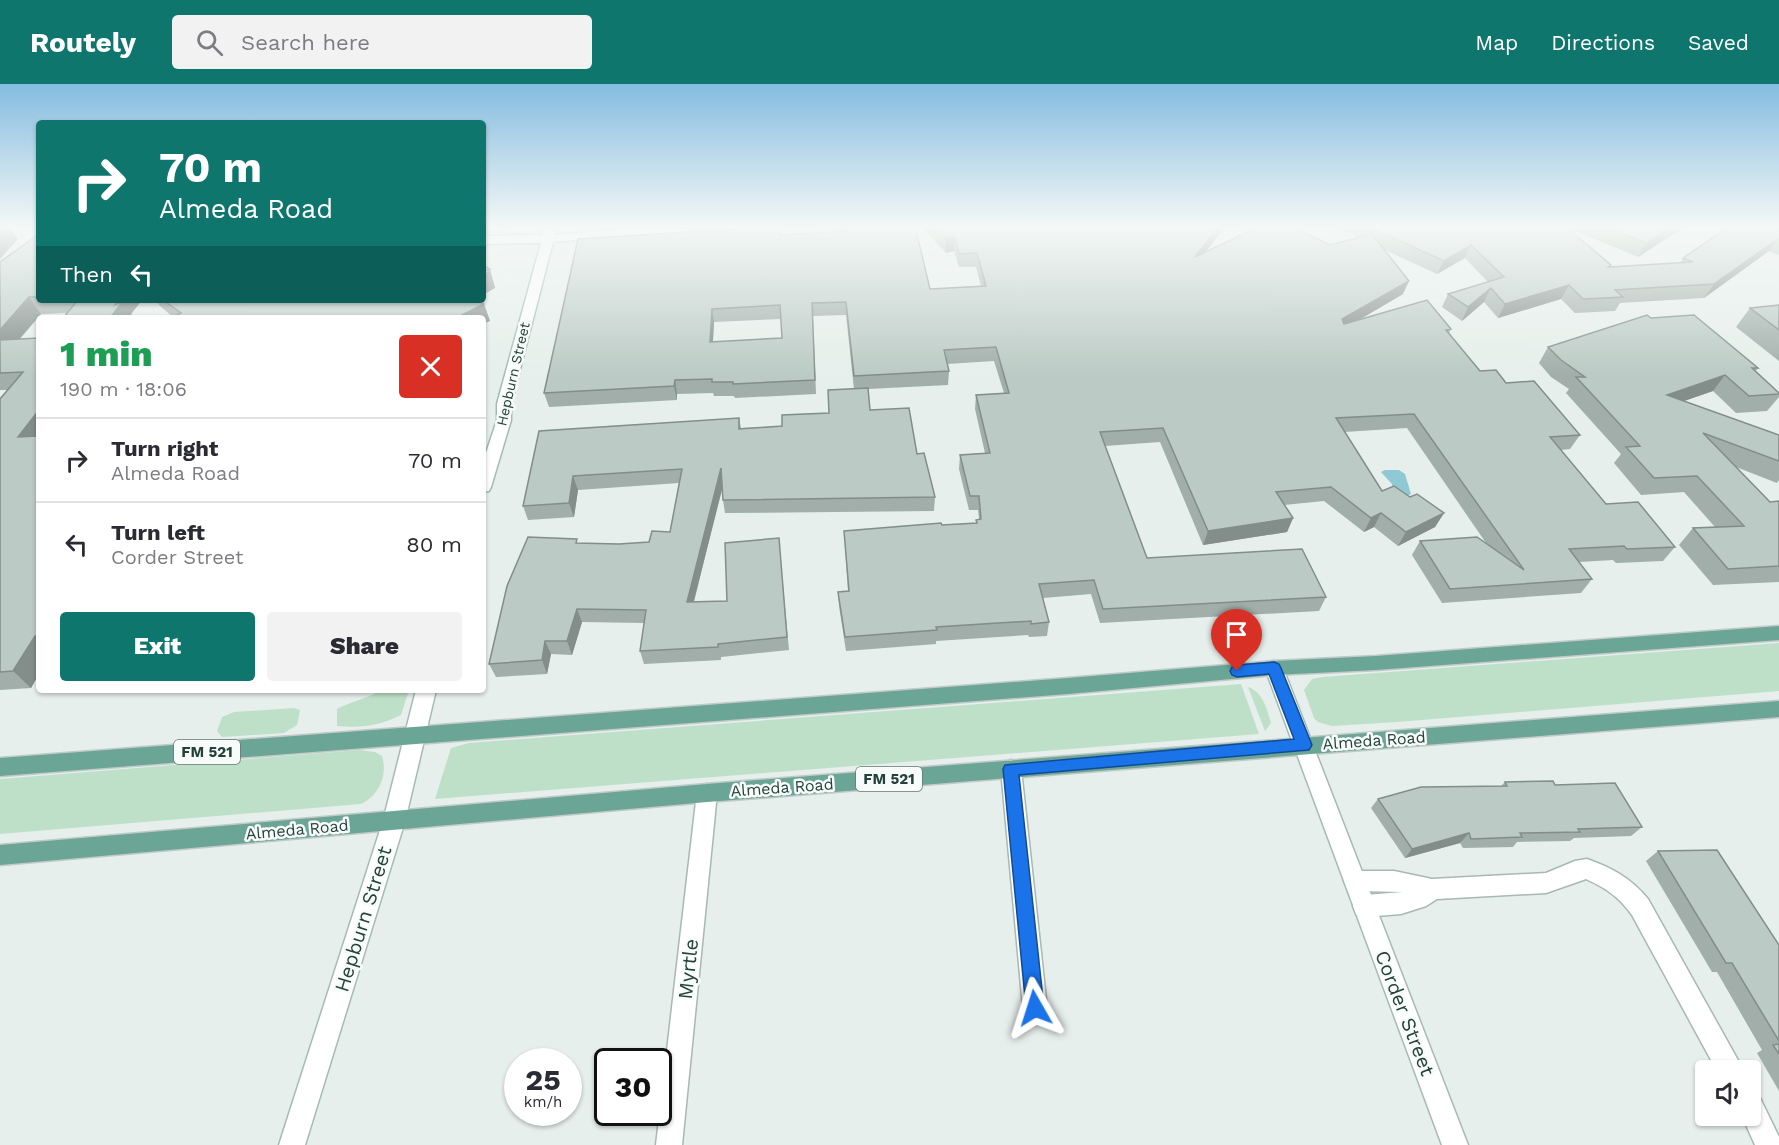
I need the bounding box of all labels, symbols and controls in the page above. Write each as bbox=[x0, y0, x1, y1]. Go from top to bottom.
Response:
search box bbox=[172, 15, 592, 69]
text: Routely bbox=[30, 26, 136, 59]
icon: search bbox=[193, 26, 226, 59]
text: Search here bbox=[241, 30, 370, 55]
text: Map bbox=[1475, 30, 1518, 55]
text: Directions bbox=[1551, 30, 1655, 55]
text: Saved bbox=[1688, 30, 1749, 55]
text: 70 m bbox=[159, 143, 262, 192]
icon: right bbox=[60, 144, 138, 222]
text: Almeda Road bbox=[159, 193, 333, 225]
icon: left bbox=[125, 258, 158, 291]
text: Then bbox=[60, 262, 113, 287]
street label: Hepburn Street bbox=[493, 321, 533, 427]
text: 1 min bbox=[60, 333, 153, 375]
button: close bbox=[399, 335, 462, 398]
text: 190 m · 18:06 bbox=[60, 377, 187, 401]
text: Turn right bbox=[111, 436, 218, 461]
icon: right bbox=[60, 444, 93, 477]
text: 70 m bbox=[408, 448, 462, 473]
text: Almeda Road bbox=[111, 461, 240, 485]
text: Turn left bbox=[111, 520, 205, 545]
icon: left bbox=[60, 528, 93, 561]
text: 80 m bbox=[406, 532, 462, 557]
text: Corder Street bbox=[111, 545, 243, 569]
pin bbox=[1211, 609, 1262, 671]
button: Exit bbox=[60, 612, 255, 681]
button: Share bbox=[267, 612, 462, 681]
icon: arrive bbox=[1220, 618, 1253, 651]
street label: Almeda Road bbox=[1322, 727, 1426, 754]
road number: FM 521 bbox=[174, 740, 240, 764]
road number: FM 521 bbox=[856, 767, 922, 791]
street label: Almeda Road bbox=[730, 774, 834, 801]
street label: Almeda Road bbox=[245, 816, 349, 843]
street label: Hepburn Street bbox=[329, 843, 397, 995]
street label: Myrtle bbox=[673, 937, 703, 1001]
street label: Corder Street bbox=[1370, 947, 1440, 1080]
position arrow bbox=[1003, 976, 1067, 1040]
speed limit sign: 30 bbox=[594, 1048, 672, 1126]
map controls bbox=[1695, 1060, 1761, 1126]
button: sound bbox=[1695, 1060, 1761, 1126]
text: 25 bbox=[525, 1062, 561, 1097]
text: km/h bbox=[524, 1093, 562, 1111]

